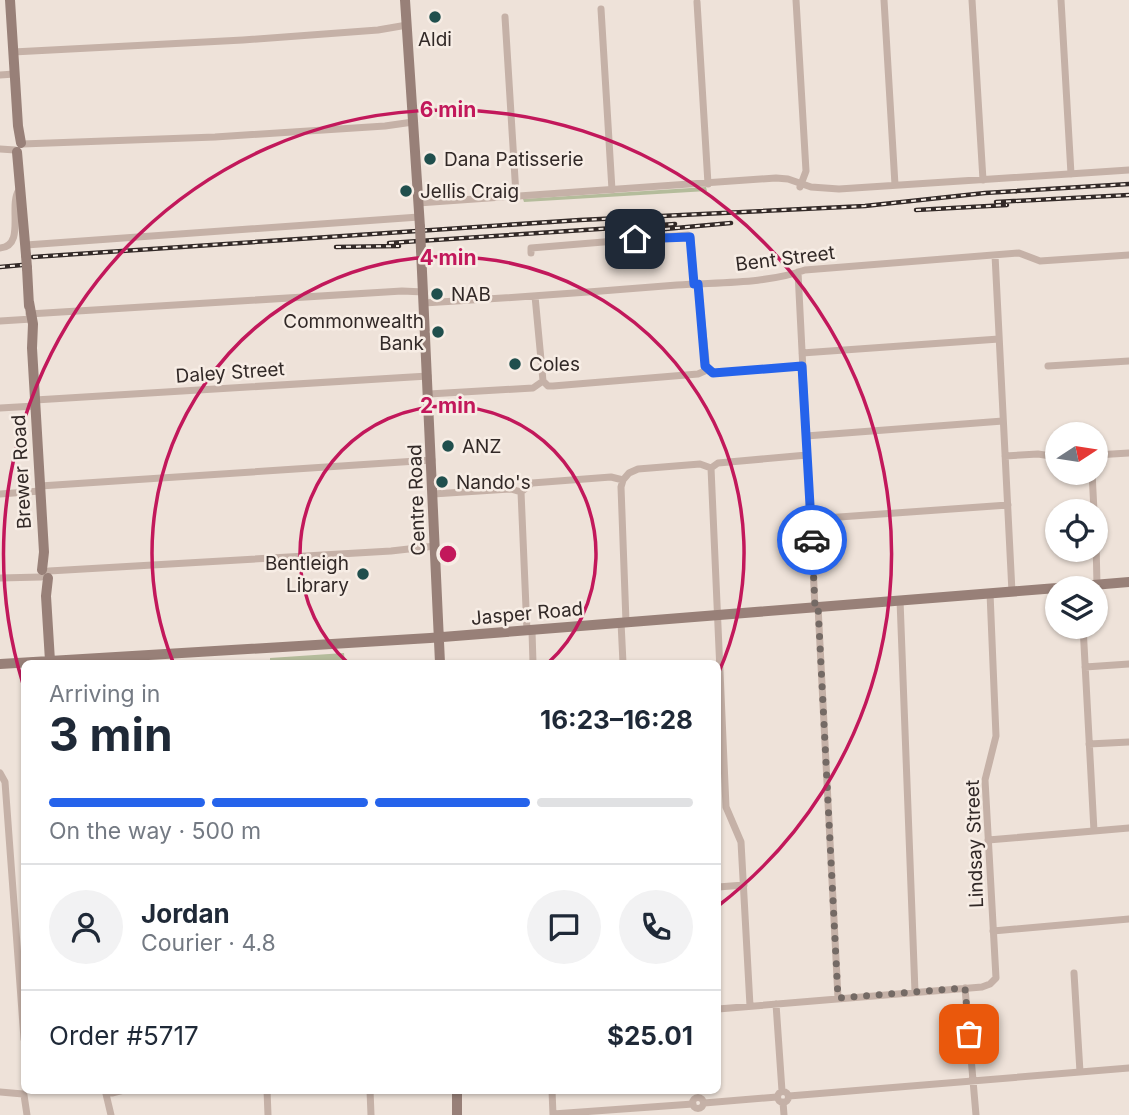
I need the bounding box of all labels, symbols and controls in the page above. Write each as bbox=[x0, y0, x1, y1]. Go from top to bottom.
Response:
marker: Aldi bbox=[427, 9, 443, 25]
place label: Aldi bbox=[418, 28, 452, 51]
text: 6 min bbox=[420, 97, 476, 122]
place label: Dana Patisserie bbox=[444, 148, 584, 171]
marker: Dana Patisserie bbox=[422, 151, 438, 167]
place label: Jellis Craig bbox=[420, 180, 519, 203]
marker: Jellis Craig bbox=[398, 183, 414, 199]
pin bbox=[605, 209, 665, 269]
icon: home bbox=[616, 220, 654, 258]
street label: Bent Street bbox=[734, 241, 836, 276]
text: 4 min bbox=[419, 245, 477, 270]
place label: NAB bbox=[451, 283, 491, 306]
marker: NAB bbox=[429, 286, 445, 302]
place label: Commonwealth Bank bbox=[283, 310, 425, 355]
marker: Commonwealth Bank bbox=[430, 324, 446, 340]
place label: Coles bbox=[529, 353, 580, 376]
marker: Coles bbox=[507, 356, 523, 372]
street label: Daley Street bbox=[175, 357, 285, 388]
text: 2 min bbox=[420, 393, 476, 418]
street label: Brewer Road bbox=[7, 414, 36, 530]
north arrow bbox=[1045, 422, 1108, 485]
map controls bbox=[1045, 422, 1108, 639]
place label: ANZ bbox=[462, 435, 501, 458]
marker: ANZ bbox=[440, 438, 456, 454]
street label: Centre Road bbox=[403, 444, 430, 556]
place label: Nando's bbox=[456, 471, 531, 494]
marker: Nando's bbox=[434, 474, 450, 490]
button: locate bbox=[1045, 499, 1108, 562]
courier bbox=[777, 505, 847, 575]
icon: car bbox=[793, 521, 831, 559]
centre of rings bbox=[436, 542, 460, 566]
place label: Bentleigh Library bbox=[265, 552, 349, 597]
marker: Bentleigh Library bbox=[355, 566, 371, 582]
button: layers bbox=[1045, 576, 1108, 639]
street label: Jasper Road bbox=[470, 597, 584, 630]
text: Arriving in bbox=[49, 680, 160, 708]
text: 16:23–16:28 bbox=[540, 704, 693, 735]
text: 3 min bbox=[49, 706, 173, 762]
street label: Lindsay Street bbox=[961, 779, 988, 908]
text: On the way · 500 m bbox=[49, 817, 261, 845]
button: person bbox=[49, 890, 123, 964]
button: chat bbox=[527, 890, 601, 964]
button: phone bbox=[619, 890, 693, 964]
text: Jordan bbox=[141, 898, 230, 929]
text: Courier · 4.8 bbox=[141, 929, 276, 957]
pin bbox=[939, 1004, 999, 1064]
icon: bag bbox=[950, 1015, 988, 1053]
text: Order #5717 bbox=[49, 1020, 199, 1051]
text: $25.01 bbox=[607, 1020, 693, 1051]

